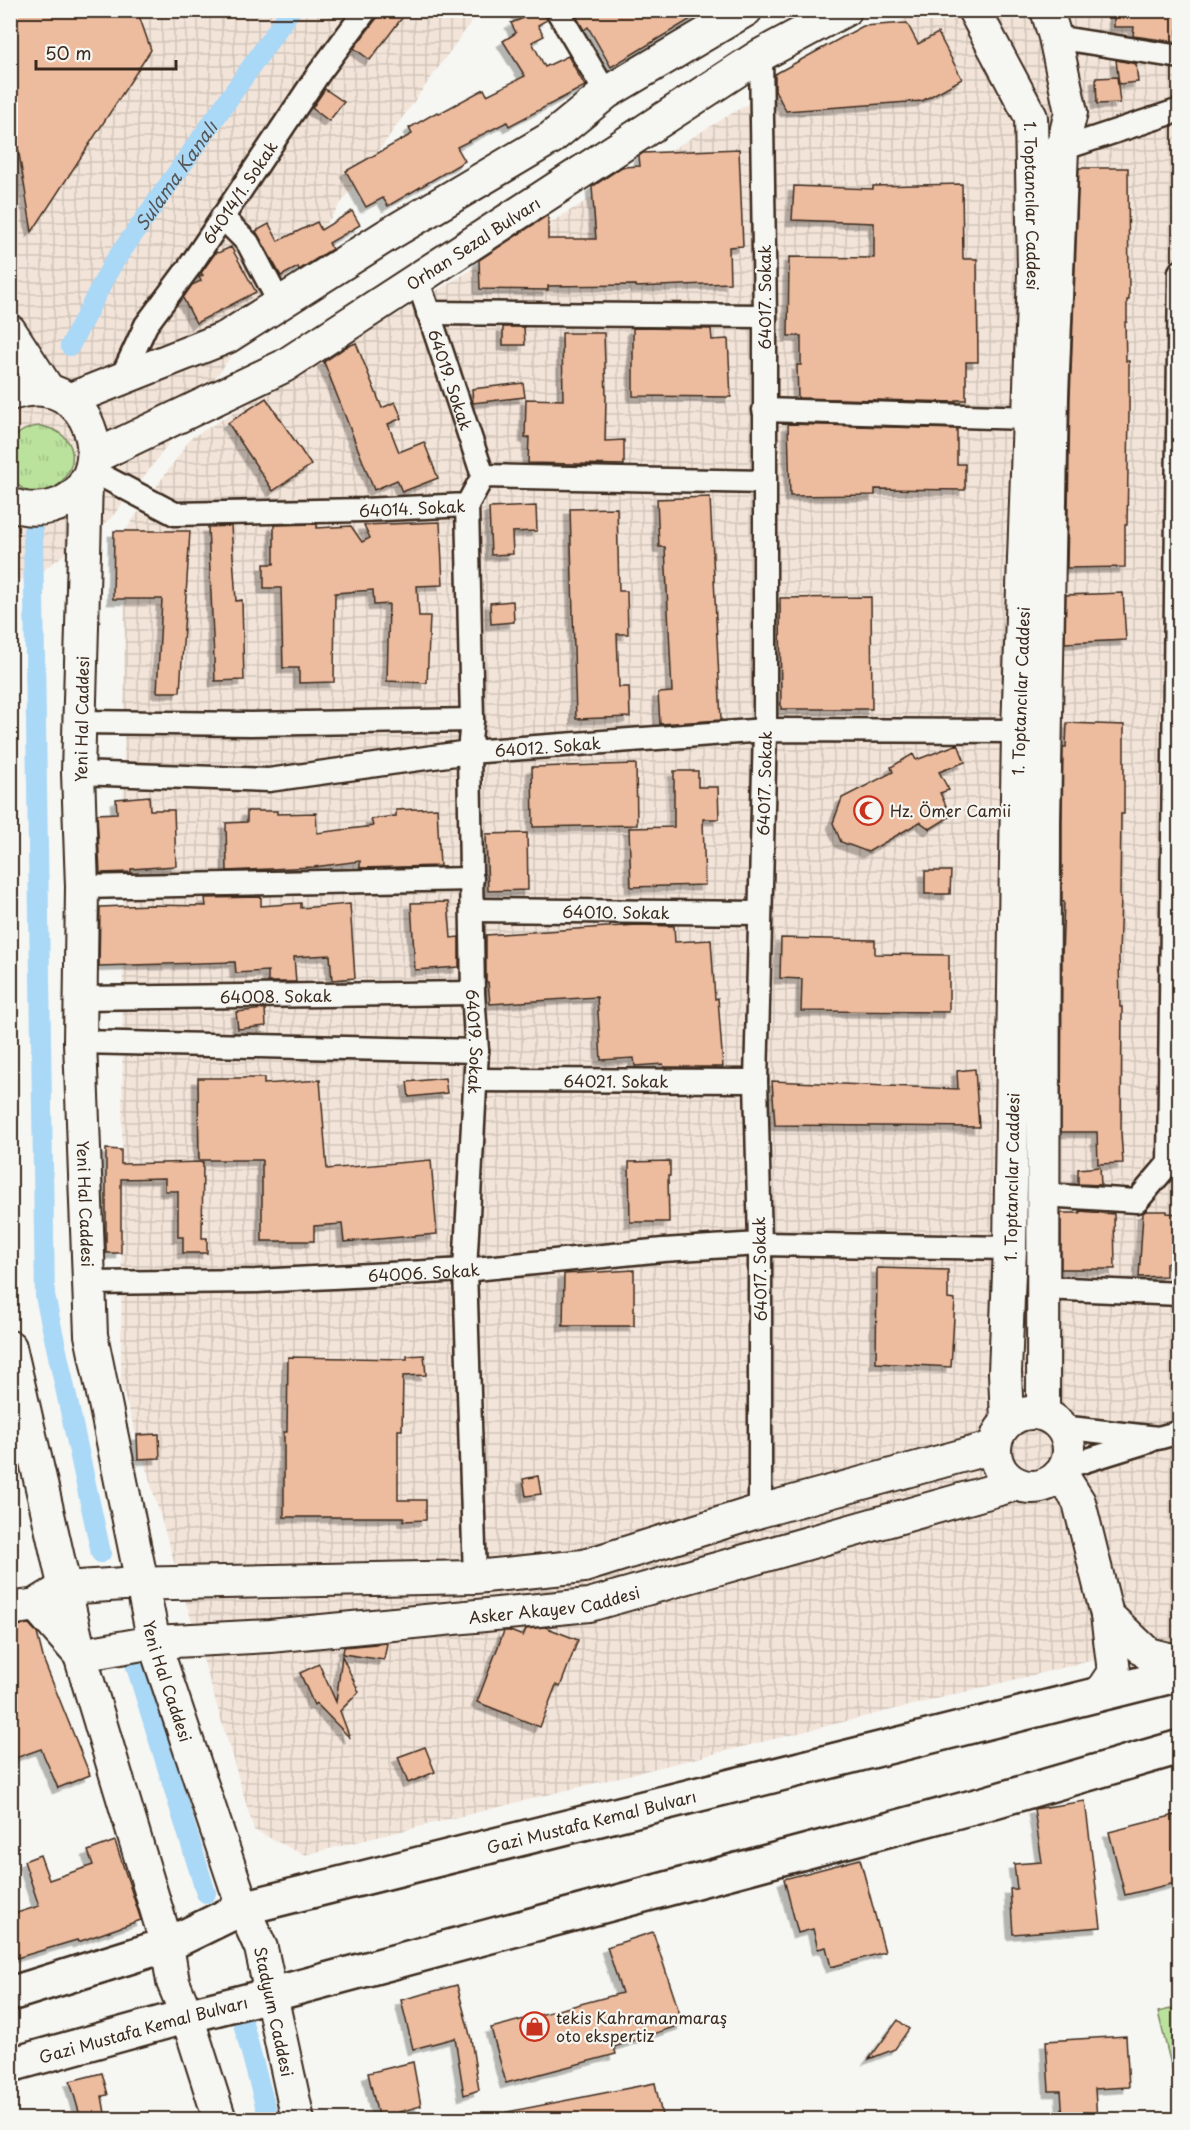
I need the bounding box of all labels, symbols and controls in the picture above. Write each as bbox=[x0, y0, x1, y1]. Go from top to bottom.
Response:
scale bar bbox=[36, 33, 176, 71]
text: 50 m bbox=[45, 39, 92, 66]
water label: Sulama Kanalı bbox=[127, 114, 224, 235]
street label: 1. Toptancılar Caddesi bbox=[1019, 121, 1046, 291]
street label: 64014/1. Sokak bbox=[196, 136, 283, 249]
street label: Orhan Sezal Bulvarı bbox=[401, 190, 544, 295]
street label: 64017. Sokak bbox=[752, 245, 776, 349]
street label: 64019. Sokak bbox=[423, 326, 479, 433]
street label: 64014. Sokak bbox=[358, 493, 466, 522]
street label: 1. Toptancılar Caddesi bbox=[1005, 606, 1035, 776]
street label: Yeni Hal Caddesi bbox=[68, 656, 94, 782]
street label: 64012. Sokak bbox=[494, 730, 602, 762]
street label: 64017. Sokak bbox=[750, 730, 777, 836]
mosque icon: Hz. Ömer Camii bbox=[853, 794, 885, 826]
place label: Hz. Ömer Camii bbox=[890, 798, 1011, 822]
street label: 64010. Sokak bbox=[562, 899, 670, 924]
street label: 64008. Sokak bbox=[220, 983, 332, 1008]
street label: 64019. Sokak bbox=[461, 988, 489, 1095]
street label: 64021. Sokak bbox=[564, 1068, 668, 1093]
street label: 1. Toptancılar Caddesi bbox=[998, 1093, 1024, 1261]
street label: Yeni Hal Caddesi bbox=[72, 1140, 100, 1267]
street label: 64017. Sokak bbox=[746, 1216, 772, 1322]
street label: 64006. Sokak bbox=[367, 1257, 481, 1287]
street label: Asker Akayev Caddesi bbox=[468, 1579, 642, 1629]
street label: Yeni Hal Caddesi bbox=[138, 1618, 199, 1745]
street label: Gazi Mustafa Kemal Bulvarı bbox=[484, 1783, 699, 1859]
street label: Stadyum Caddesi bbox=[249, 1944, 300, 2079]
street label: Gazi Mustafa Kemal Bulvarı bbox=[36, 1989, 250, 2068]
place label: tekis Kahramanmaraş oto ekspertiz bbox=[556, 2005, 727, 2047]
shop icon: tekis Kahramanmaraş oto ekspertiz bbox=[519, 2010, 551, 2042]

